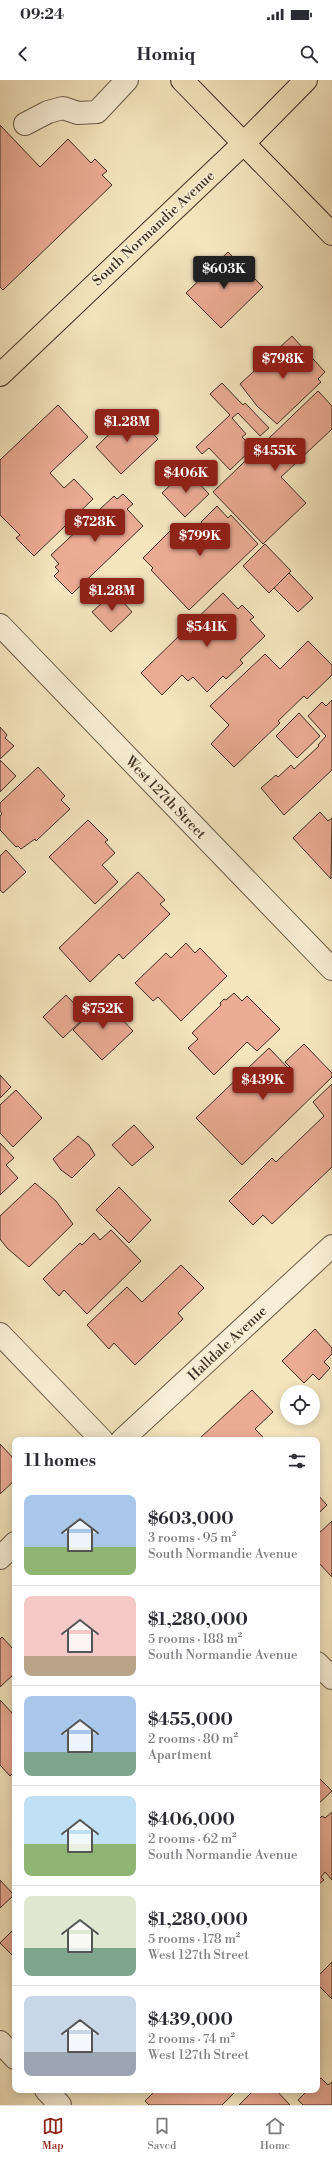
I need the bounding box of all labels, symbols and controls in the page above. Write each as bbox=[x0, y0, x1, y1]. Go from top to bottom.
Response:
text: 09:24 bbox=[20, 5, 64, 24]
icon: back bbox=[12, 43, 34, 65]
text: Homiq bbox=[137, 43, 195, 66]
icon: search bbox=[298, 43, 320, 65]
street label: South Normandie Avenue bbox=[89, 167, 219, 290]
pin: $603K bbox=[196, 256, 252, 290]
text: $603K bbox=[202, 261, 246, 277]
pin: $798K bbox=[255, 346, 311, 380]
text: $798K bbox=[262, 351, 304, 367]
pin: $1.28M bbox=[94, 409, 160, 443]
text: $1.28M bbox=[104, 414, 150, 430]
pin: $455K bbox=[247, 438, 303, 472]
text: $455K bbox=[253, 443, 297, 459]
pin: $406K bbox=[158, 460, 214, 494]
text: $406K bbox=[164, 465, 208, 481]
pin: $728K bbox=[67, 509, 123, 543]
text: $728K bbox=[74, 514, 116, 530]
pin: $799K bbox=[172, 523, 228, 557]
text: $799K bbox=[179, 528, 221, 544]
pin: $1.28M bbox=[79, 578, 145, 612]
text: $1.28M bbox=[89, 583, 135, 599]
pin: $541K bbox=[179, 614, 235, 648]
text: $541K bbox=[186, 619, 228, 635]
street label: West 127th Street bbox=[120, 752, 210, 843]
pin: $752K bbox=[75, 996, 131, 1030]
text: $752K bbox=[82, 1001, 124, 1017]
pin: $439K bbox=[235, 1067, 291, 1101]
text: $439K bbox=[242, 1072, 285, 1088]
street label: Halldale Avenue bbox=[184, 1302, 271, 1385]
map controls bbox=[280, 1385, 320, 1425]
button: locate bbox=[280, 1385, 320, 1425]
text: 11 homes bbox=[24, 1450, 96, 1472]
icon: filters bbox=[286, 1450, 308, 1472]
text: $603,000 bbox=[148, 1508, 234, 1530]
icon: home bbox=[56, 1511, 104, 1559]
text: 3 rooms · 95 m² bbox=[148, 1530, 236, 1546]
text: South Normandie Avenue bbox=[148, 1546, 298, 1562]
text: $1,280,000 bbox=[148, 1609, 248, 1631]
icon: home bbox=[56, 1612, 104, 1660]
text: 5 rooms · 188 m² bbox=[148, 1631, 242, 1647]
text: South Normandie Avenue bbox=[148, 1647, 298, 1663]
text: $455,000 bbox=[148, 1709, 233, 1731]
icon: home bbox=[56, 1712, 104, 1760]
text: 2 rooms · 80 m² bbox=[148, 1731, 238, 1747]
text: Apartment bbox=[148, 1747, 212, 1763]
text: $406,000 bbox=[148, 1809, 235, 1831]
icon: home bbox=[56, 1812, 104, 1860]
text: 2 rooms · 62 m² bbox=[148, 1831, 237, 1847]
text: South Normandie Avenue bbox=[148, 1847, 298, 1863]
text: $1,280,000 bbox=[148, 1909, 248, 1931]
icon: home bbox=[56, 1912, 104, 1960]
text: 5 rooms · 178 m² bbox=[148, 1931, 240, 1947]
text: West 127th Street bbox=[148, 1947, 249, 1963]
text: $439,000 bbox=[148, 2009, 233, 2031]
icon: home bbox=[56, 2012, 104, 2060]
text: 2 rooms · 74 m² bbox=[148, 2031, 235, 2047]
text: West 127th Street bbox=[148, 2047, 249, 2063]
tab: Map bbox=[42, 2115, 64, 2153]
tab: Saved bbox=[147, 2115, 176, 2153]
tab: Home bbox=[260, 2115, 290, 2153]

